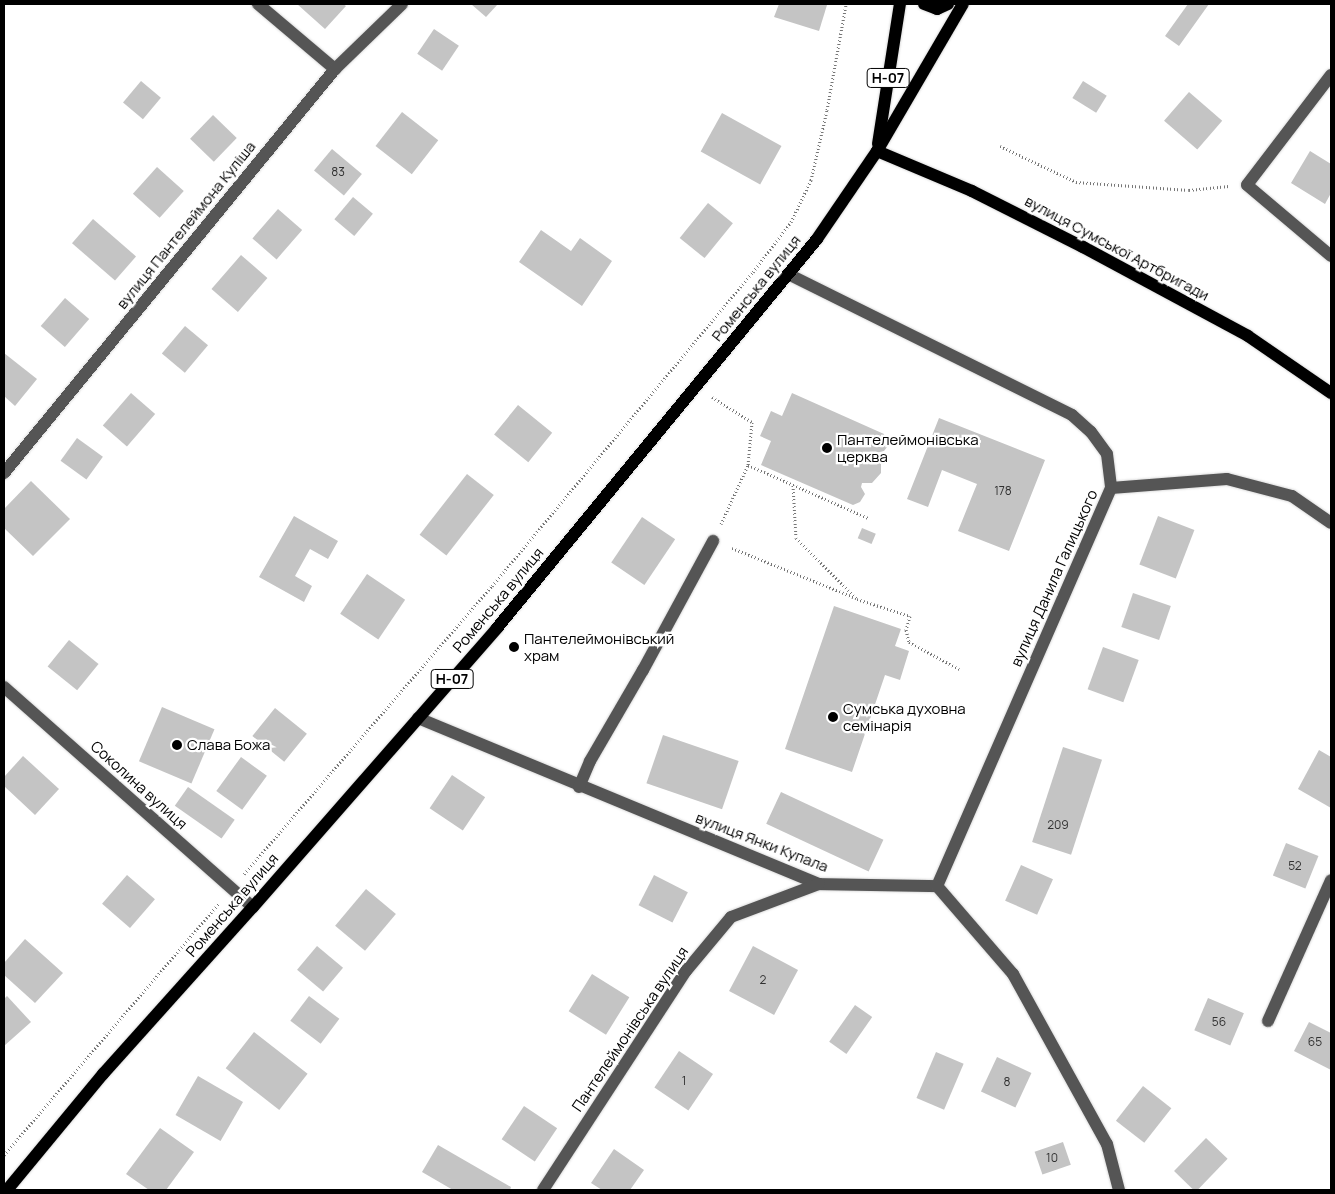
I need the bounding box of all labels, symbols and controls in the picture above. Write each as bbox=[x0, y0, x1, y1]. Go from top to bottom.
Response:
road number: Н-07 bbox=[866, 66, 910, 90]
street label: вулиця Пантелеймона Куліша bbox=[113, 138, 259, 312]
house number: 83 bbox=[331, 165, 345, 179]
street label: вулиця Сумської Артбригади bbox=[1022, 192, 1212, 304]
street label: Роменська вулиця bbox=[708, 231, 804, 345]
place label: Пантелеймонівська церква bbox=[837, 430, 979, 465]
marker: Пантелеймонівська церква bbox=[821, 442, 833, 454]
house number: 178 bbox=[994, 484, 1012, 498]
street label: вулиця Данила Галицького bbox=[1007, 487, 1101, 669]
street label: Роменська вулиця bbox=[449, 544, 547, 656]
place label: Пантелеймонівський храм bbox=[524, 629, 674, 664]
marker: Пантелеймонівський храм bbox=[508, 641, 520, 653]
road number: Н-07 bbox=[430, 668, 474, 691]
place label: Сумська духовна семінарія bbox=[843, 699, 966, 734]
marker: Сумська духовна семінарія bbox=[827, 711, 839, 723]
place label: Слава Божа bbox=[187, 736, 270, 754]
street label: Соколина вулиця bbox=[87, 737, 191, 833]
marker: Слава Божа bbox=[171, 739, 183, 751]
street label: вулиця Янки Купала bbox=[693, 808, 831, 876]
house number: 209 bbox=[1047, 818, 1069, 832]
street label: Роменська вулиця bbox=[182, 850, 282, 960]
house number: 52 bbox=[1288, 859, 1302, 873]
street label: Пантелеймонівська вулиця bbox=[568, 943, 692, 1115]
house number: 2 bbox=[760, 973, 766, 987]
house number: 56 bbox=[1212, 1015, 1226, 1029]
house number: 65 bbox=[1308, 1035, 1322, 1049]
house number: 1 bbox=[682, 1074, 686, 1088]
house number: 8 bbox=[1004, 1075, 1010, 1089]
house number: 10 bbox=[1046, 1151, 1058, 1165]

